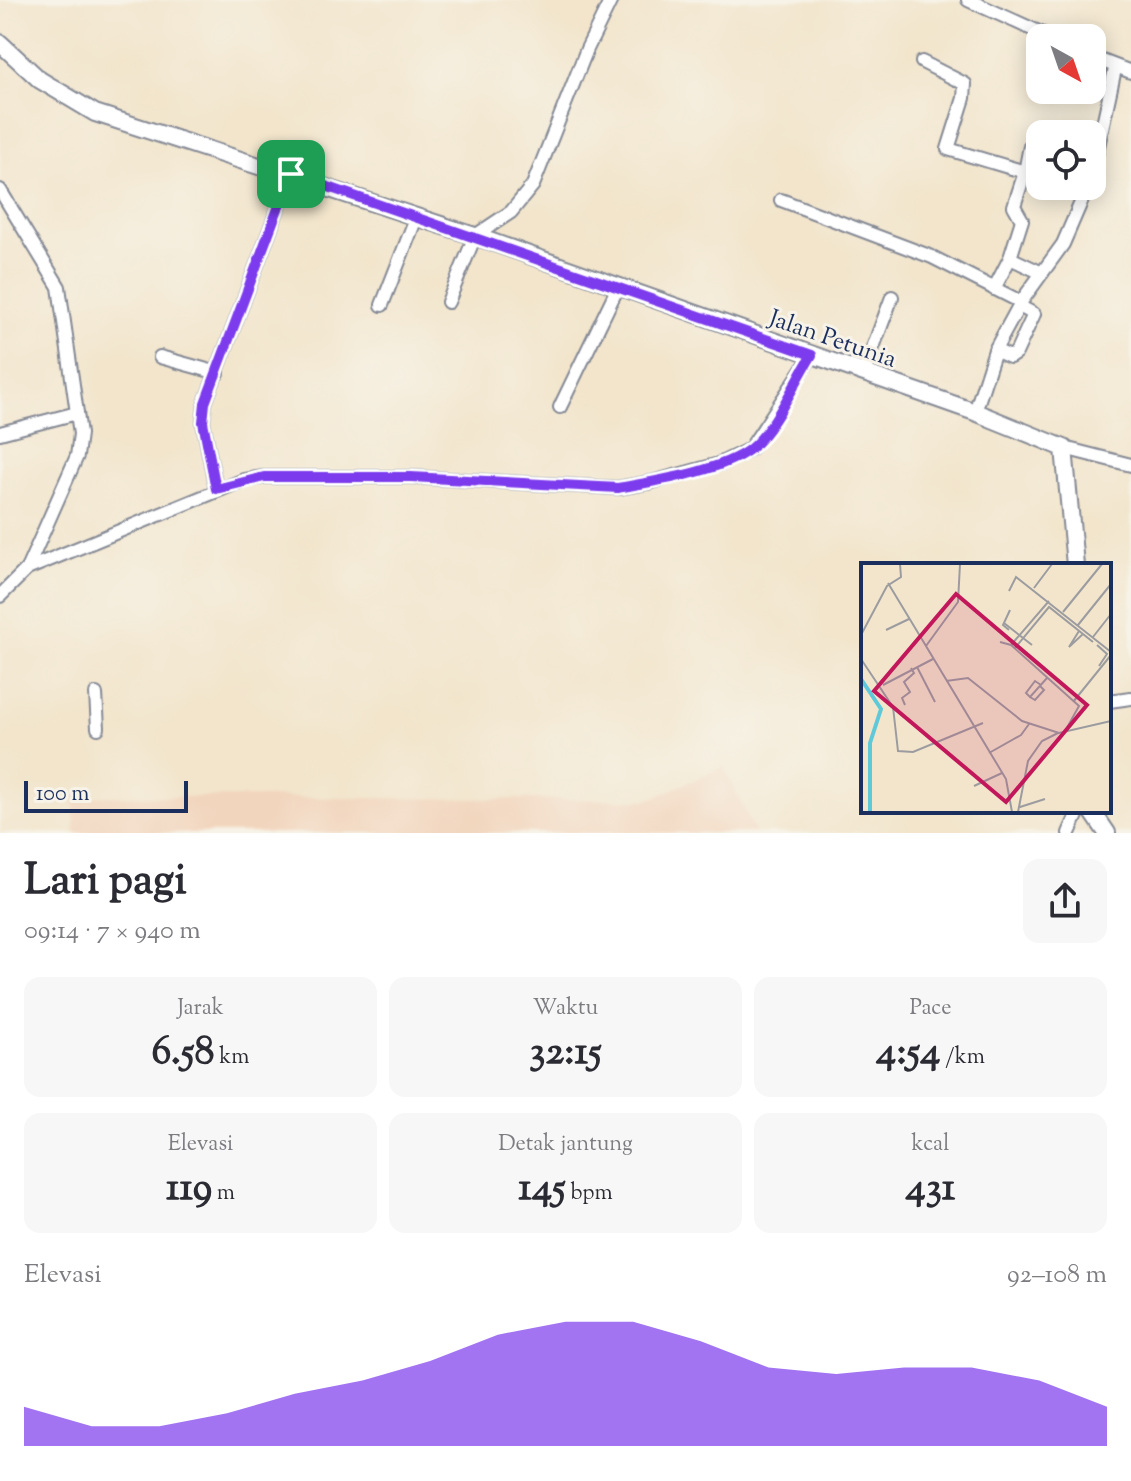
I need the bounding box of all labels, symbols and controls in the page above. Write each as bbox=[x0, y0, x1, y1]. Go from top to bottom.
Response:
north arrow bbox=[1026, 24, 1106, 104]
map controls bbox=[1026, 24, 1106, 200]
button: locate bbox=[1026, 120, 1106, 200]
pin bbox=[257, 140, 325, 208]
icon: arrive bbox=[269, 152, 313, 196]
street label: Jalan Petunia bbox=[762, 302, 901, 378]
inset map bbox=[861, 563, 1111, 813]
scale bar bbox=[24, 777, 188, 813]
text: 100 m bbox=[36, 779, 89, 811]
text: Lari pagi bbox=[24, 851, 187, 914]
button: share bbox=[1023, 859, 1107, 943]
text: 09:14 · 7 × 940 m bbox=[24, 913, 201, 950]
text: Jarak bbox=[177, 993, 224, 1025]
text: Waktu bbox=[533, 993, 598, 1025]
text: Pace bbox=[909, 993, 952, 1025]
text: 6.58 bbox=[152, 1025, 215, 1082]
text: 32:15 bbox=[529, 1025, 602, 1082]
text: 4:54 bbox=[876, 1025, 940, 1082]
text: km bbox=[215, 1042, 249, 1074]
text: /km bbox=[940, 1042, 985, 1074]
text: Elevasi bbox=[168, 1129, 233, 1161]
text: Detak jantung bbox=[498, 1129, 633, 1161]
text: kcal bbox=[912, 1129, 949, 1161]
text: 119 bbox=[166, 1161, 212, 1218]
text: 145 bbox=[518, 1161, 566, 1218]
text: 431 bbox=[906, 1161, 955, 1218]
text: m bbox=[212, 1178, 235, 1210]
text: bpm bbox=[566, 1178, 613, 1210]
text: Elevasi bbox=[24, 1257, 102, 1294]
text: 92–108 m bbox=[1007, 1257, 1107, 1294]

